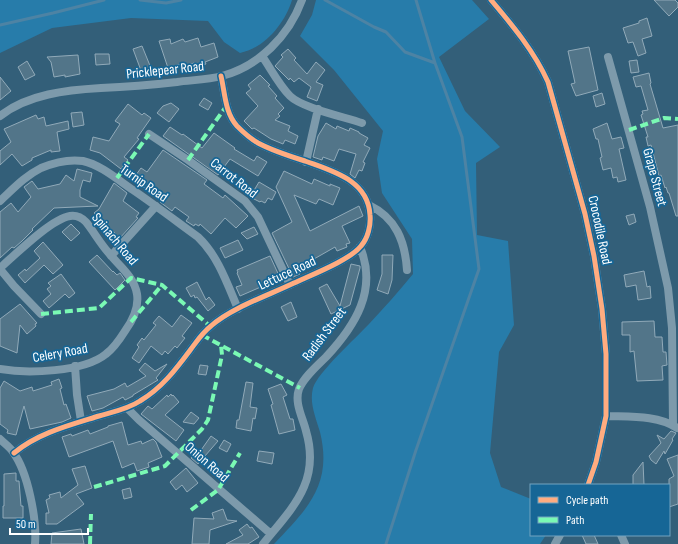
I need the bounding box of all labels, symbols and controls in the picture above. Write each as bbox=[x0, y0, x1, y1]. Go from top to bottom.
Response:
street label: Pricklepear Road bbox=[125, 57, 205, 83]
street label: Grape Street bbox=[639, 146, 671, 208]
street label: Carrot Road bbox=[207, 154, 261, 202]
street label: Turnip Road bbox=[117, 160, 171, 206]
street label: Crocodile Road bbox=[584, 194, 616, 266]
street label: Spinach Road bbox=[88, 209, 142, 269]
street label: Lettuce Road bbox=[255, 252, 319, 294]
street label: Radish Street bbox=[298, 304, 350, 364]
street label: Celery Road bbox=[31, 340, 89, 366]
street label: Onion Road bbox=[181, 438, 233, 486]
legend bbox=[530, 484, 670, 536]
text: Cycle path bbox=[566, 493, 608, 508]
scale bar bbox=[10, 510, 88, 536]
text: Path bbox=[566, 513, 584, 528]
text: 50 m bbox=[16, 517, 36, 532]

